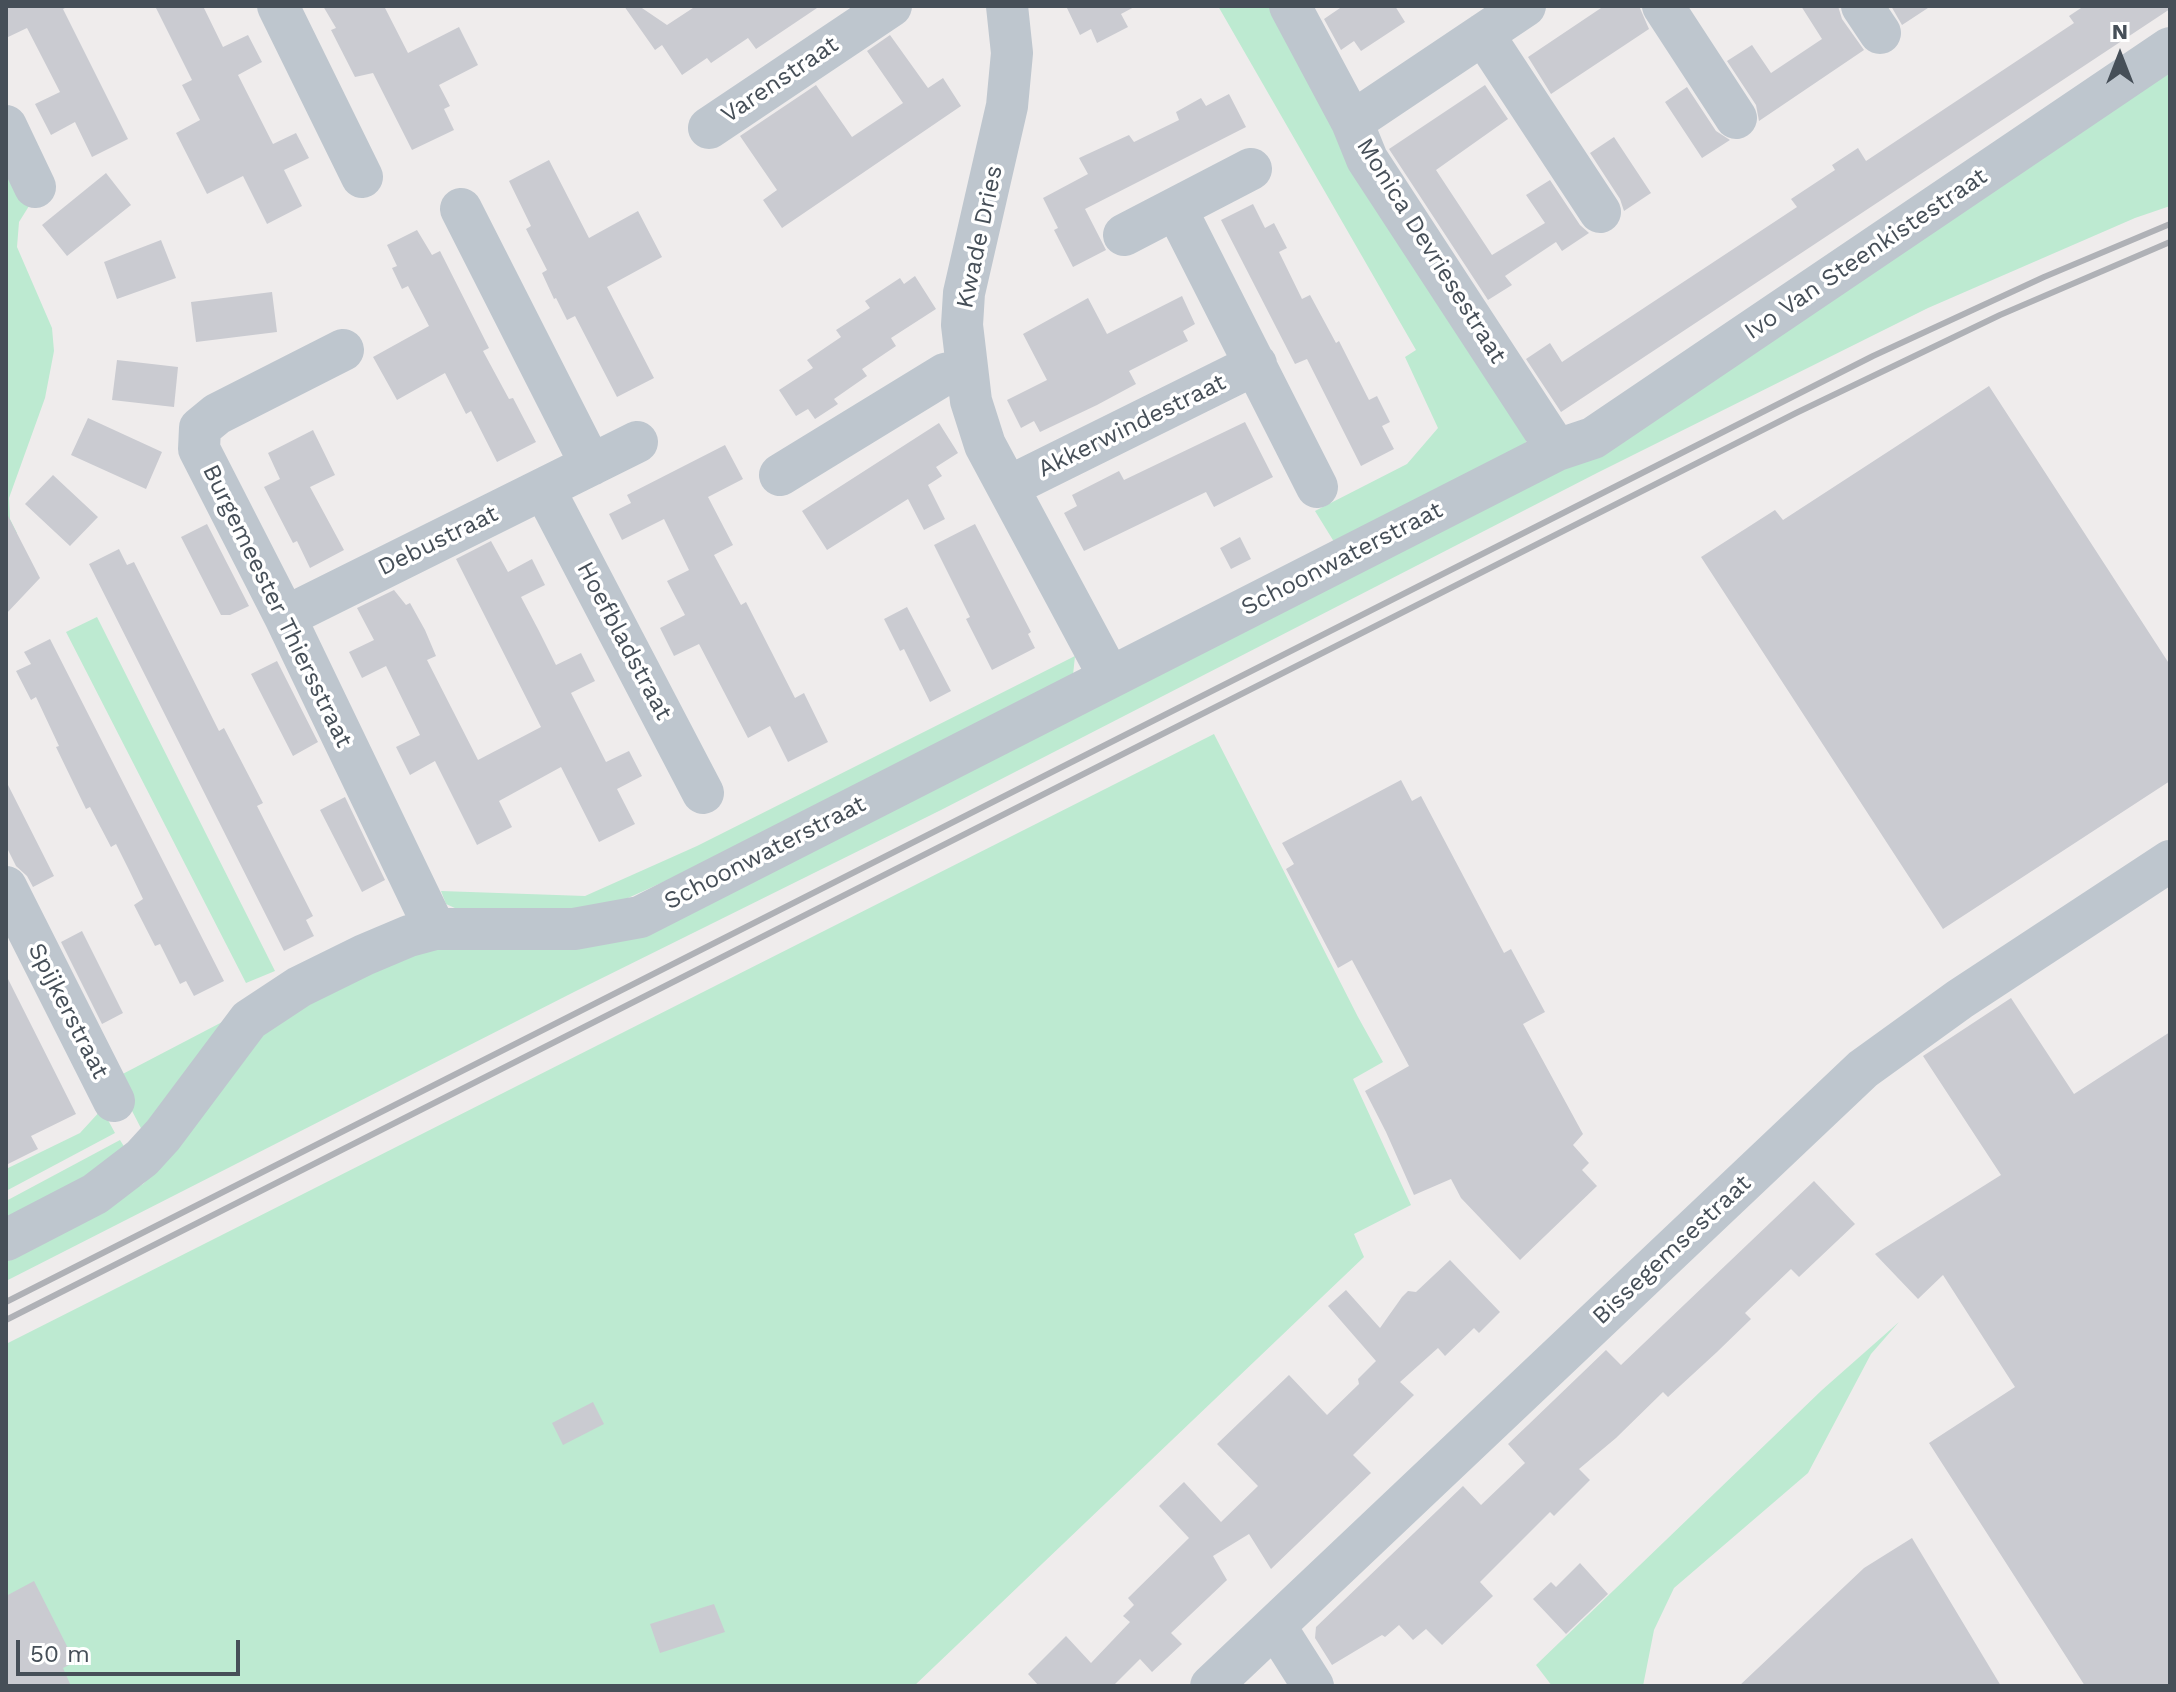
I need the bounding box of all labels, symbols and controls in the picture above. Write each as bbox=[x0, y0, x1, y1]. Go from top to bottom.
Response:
north arrow bbox=[2080, 16, 2160, 96]
text: N bbox=[2112, 19, 2128, 44]
street label: Varenstraat bbox=[716, 30, 844, 130]
street label: Monica Devriesestraat bbox=[1350, 133, 1512, 369]
street label: Ivo Van Steenkistestraat bbox=[1739, 162, 1993, 346]
street label: Kwade Dries bbox=[951, 163, 1009, 311]
street label: Akkerwindestraat bbox=[1033, 368, 1231, 484]
street label: Burgemeester Thiersstraat bbox=[196, 460, 358, 752]
street label: Schoonwaterstraat bbox=[1236, 496, 1448, 622]
street label: Debustraat bbox=[373, 500, 503, 582]
street label: Hoefbladstraat bbox=[570, 557, 678, 725]
street label: Schoonwaterstraat bbox=[659, 790, 871, 916]
street label: Spijkerstraat bbox=[22, 938, 114, 1084]
street label: Bissegemsestraat bbox=[1587, 1169, 1757, 1331]
scale bar bbox=[20, 1624, 244, 1674]
text: 50 m bbox=[30, 1640, 90, 1668]

